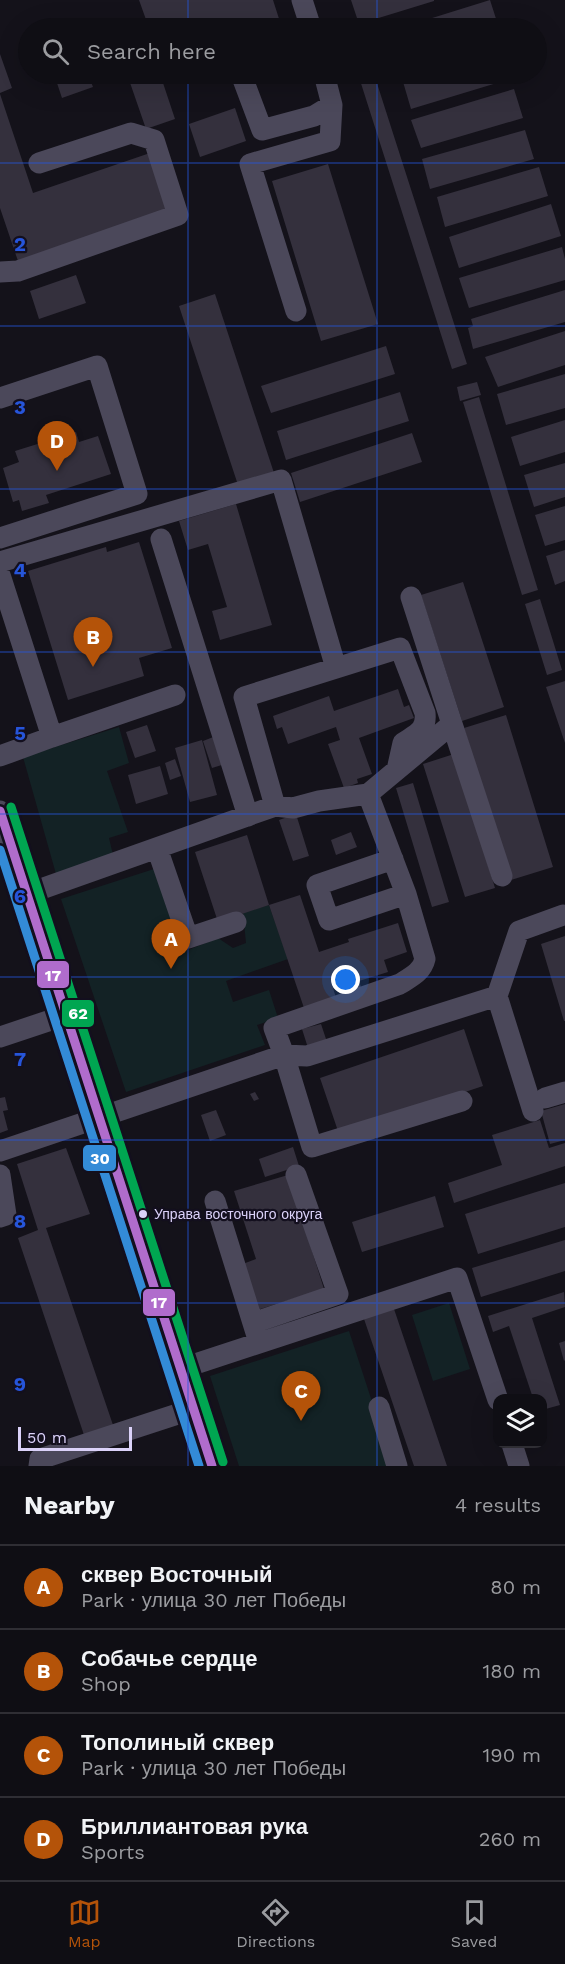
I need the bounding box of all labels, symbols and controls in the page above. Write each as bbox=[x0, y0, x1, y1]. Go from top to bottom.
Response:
search box bbox=[18, 18, 547, 84]
icon: search bbox=[39, 35, 72, 68]
text: Search here bbox=[87, 39, 216, 64]
text: 2 bbox=[14, 232, 26, 256]
text: 3 bbox=[14, 395, 26, 419]
pin: D bbox=[38, 422, 76, 471]
text: 4 bbox=[14, 558, 27, 582]
pin: B bbox=[74, 618, 112, 667]
text: 5 bbox=[14, 721, 26, 745]
text: 6 bbox=[14, 884, 26, 908]
pin: A bbox=[152, 920, 190, 969]
line badge: 17 bbox=[36, 960, 70, 989]
your location bbox=[331, 965, 360, 994]
text: 17 bbox=[45, 966, 62, 985]
line badge: 62 bbox=[61, 999, 95, 1028]
text: 62 bbox=[68, 1004, 88, 1023]
text: 7 bbox=[14, 1047, 26, 1071]
line badge: 30 bbox=[82, 1144, 117, 1172]
text: 30 bbox=[90, 1149, 110, 1168]
place label: Управа восточного округа bbox=[154, 1206, 323, 1222]
marker: Управа восточного округа bbox=[137, 1208, 149, 1220]
text: 8 bbox=[14, 1209, 26, 1233]
line badge: 17 bbox=[142, 1288, 176, 1317]
text: 17 bbox=[151, 1293, 168, 1312]
text: 9 bbox=[14, 1372, 26, 1396]
pin: C bbox=[282, 1372, 320, 1421]
map controls bbox=[493, 1394, 547, 1448]
button: layers bbox=[493, 1394, 547, 1448]
scale bar bbox=[18, 1424, 132, 1452]
text: 50 m bbox=[27, 1428, 67, 1447]
text: Nearby bbox=[24, 1490, 115, 1520]
text: 4 results bbox=[455, 1493, 541, 1517]
text: сквер Восточный bbox=[81, 1562, 272, 1587]
text: A bbox=[37, 1575, 50, 1599]
text: 80 m bbox=[490, 1575, 541, 1599]
text: Park · улица 30 лет Победы bbox=[81, 1588, 346, 1612]
text: Собачье сердце bbox=[81, 1646, 258, 1671]
text: B bbox=[37, 1659, 50, 1683]
text: 180 m bbox=[483, 1659, 541, 1683]
text: Shop bbox=[81, 1672, 131, 1696]
text: Тополиный сквер bbox=[81, 1730, 274, 1755]
text: C bbox=[37, 1743, 50, 1767]
text: 190 m bbox=[483, 1743, 541, 1767]
text: Park · улица 30 лет Победы bbox=[81, 1756, 346, 1780]
text: Бриллиантовая рука bbox=[81, 1814, 308, 1839]
text: D bbox=[36, 1827, 51, 1851]
text: 260 m bbox=[479, 1827, 541, 1851]
text: Sports bbox=[81, 1840, 145, 1864]
tab: Map bbox=[68, 1896, 101, 1951]
tab: Directions bbox=[236, 1896, 315, 1951]
tab: Saved bbox=[451, 1896, 497, 1951]

